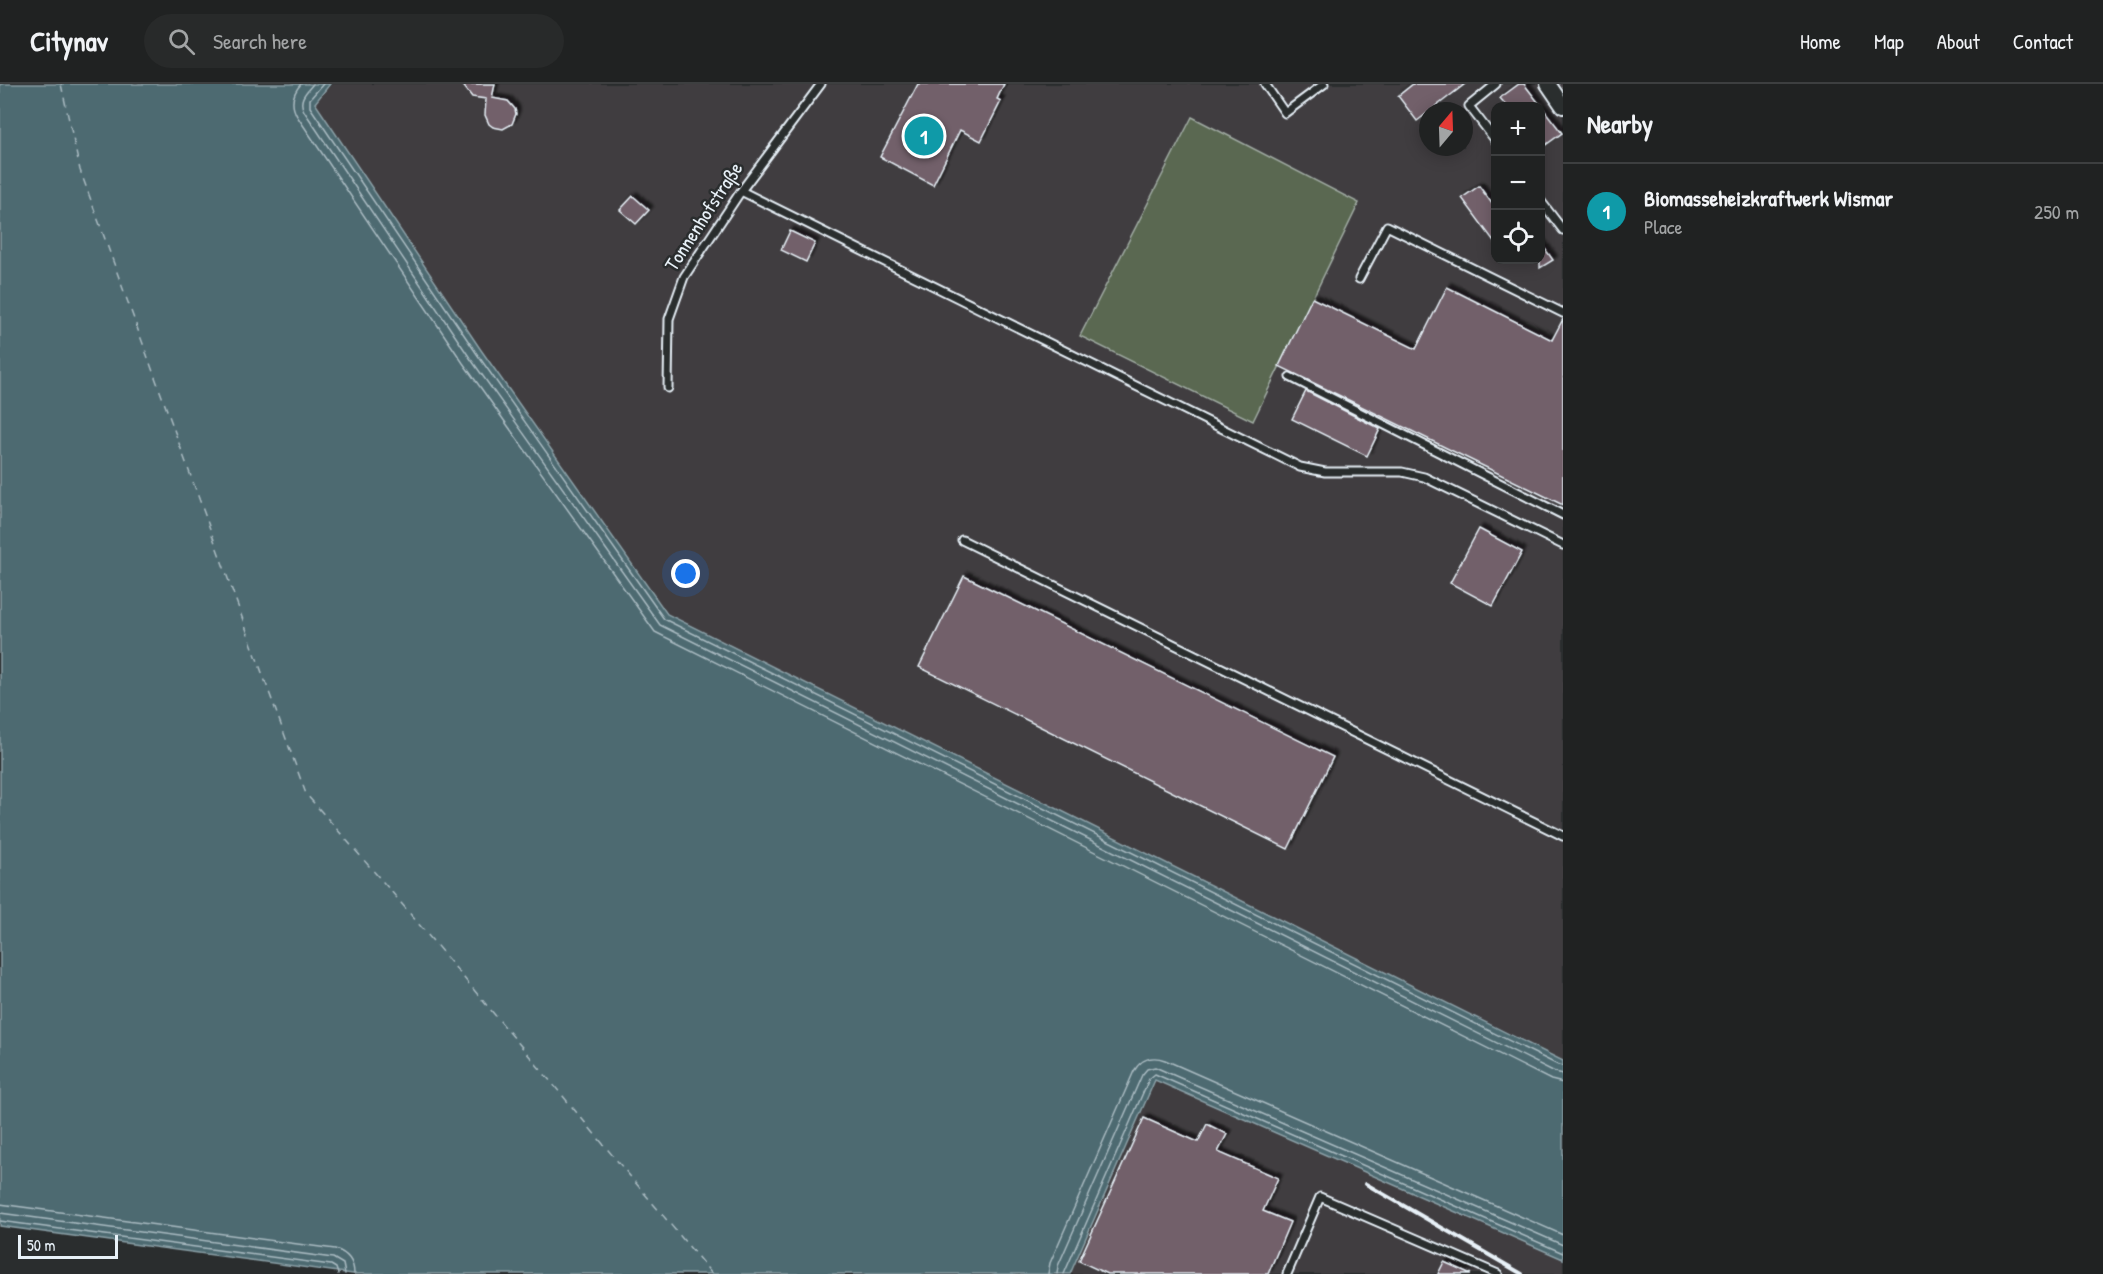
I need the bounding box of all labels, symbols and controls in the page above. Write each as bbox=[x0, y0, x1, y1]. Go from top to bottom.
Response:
search box bbox=[144, 14, 564, 68]
text: Citynav bbox=[30, 22, 108, 60]
icon: search bbox=[165, 25, 198, 58]
text: Search here bbox=[213, 26, 307, 56]
text: Home bbox=[1800, 27, 1841, 56]
text: Map bbox=[1874, 27, 1904, 56]
text: About bbox=[1937, 27, 1980, 56]
text: Contact bbox=[2013, 27, 2073, 56]
north arrow bbox=[1419, 102, 1473, 156]
map controls bbox=[1491, 102, 1545, 264]
button: + bbox=[1491, 102, 1545, 156]
text: Nearby bbox=[1587, 106, 1653, 141]
pin: 1 bbox=[904, 113, 944, 158]
street label: Tonnenhofstraße bbox=[658, 156, 748, 276]
button: − bbox=[1491, 156, 1545, 210]
text: Biomasseheizkraftwerk Wismar bbox=[1644, 183, 1893, 213]
text: 1 bbox=[1603, 198, 1610, 225]
text: 250 m bbox=[2034, 198, 2079, 225]
button: locate bbox=[1491, 210, 1545, 264]
text: Place bbox=[1644, 213, 1683, 240]
your location bbox=[671, 559, 700, 588]
scale bar bbox=[18, 1232, 118, 1260]
text: 50 m bbox=[27, 1234, 56, 1256]

